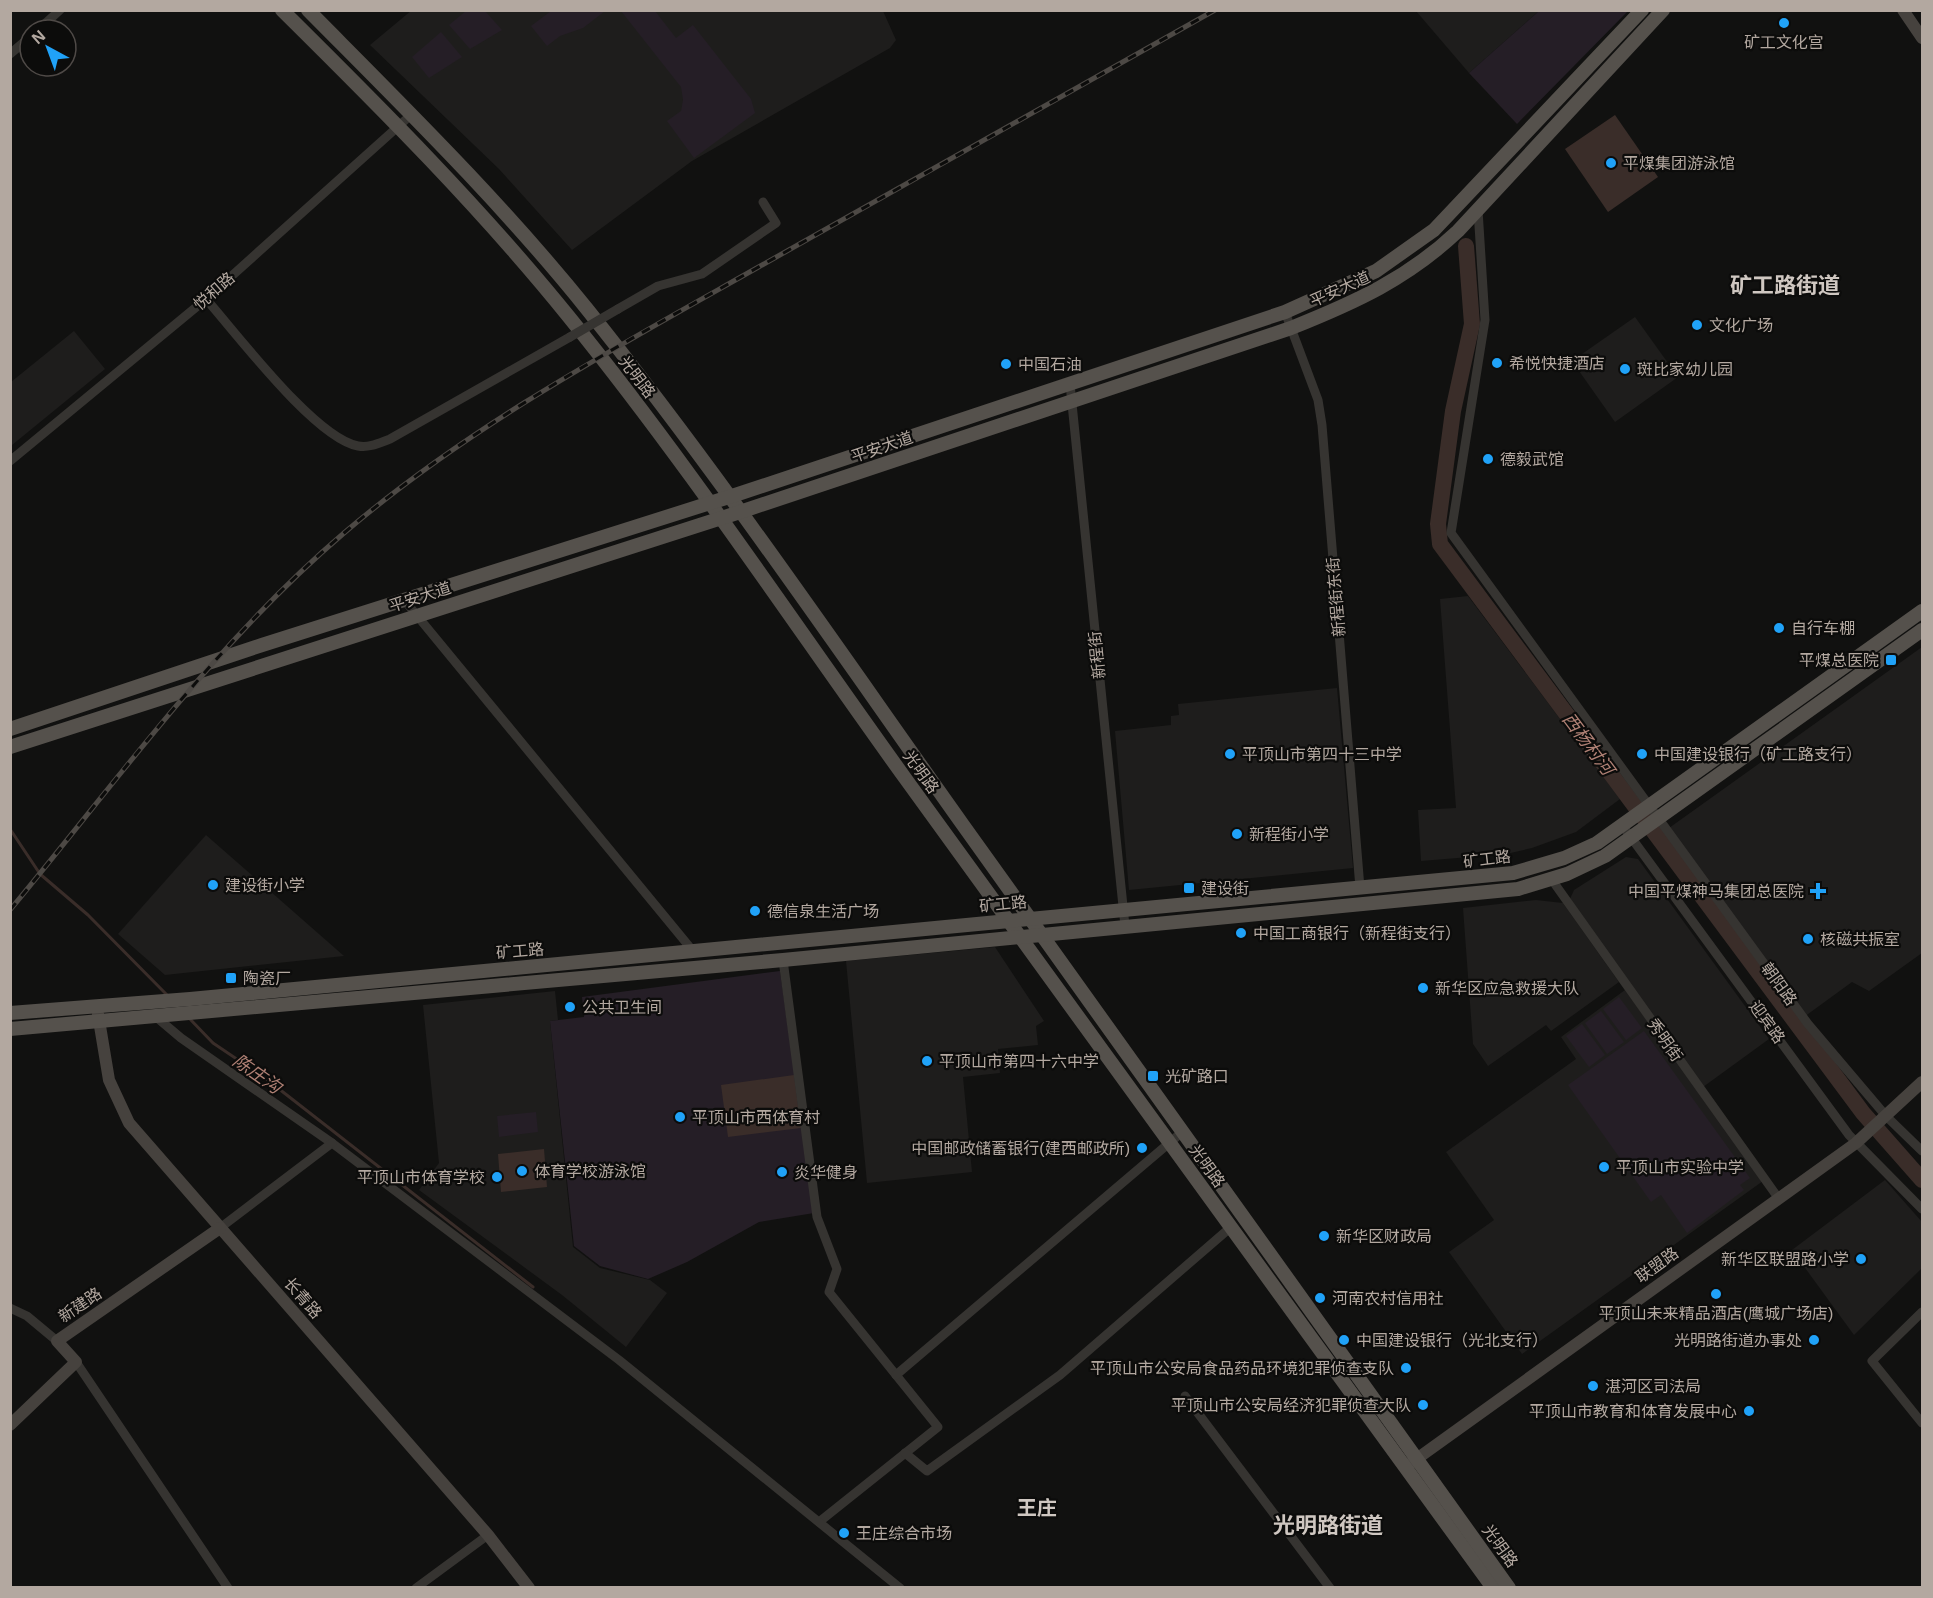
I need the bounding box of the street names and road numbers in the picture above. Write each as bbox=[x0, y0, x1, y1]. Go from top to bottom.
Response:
street label: 平安大道 bbox=[1307, 268, 1373, 310]
street label: 悦和路 bbox=[190, 269, 238, 313]
street label: 光明路 bbox=[616, 353, 658, 401]
street label: 平安大道 bbox=[849, 429, 915, 465]
street label: 新程街东街 bbox=[1324, 556, 1348, 638]
street label: 平安大道 bbox=[387, 579, 453, 615]
street label: 新程街 bbox=[1086, 630, 1108, 680]
street label: 光明路 bbox=[900, 748, 942, 796]
street label: 矿工路 bbox=[1462, 848, 1512, 870]
street label: 矿工路 bbox=[978, 893, 1028, 915]
street label: 矿工路 bbox=[495, 940, 545, 962]
street label: 朝阳路 bbox=[1758, 960, 1800, 1008]
street label: 迎宾路 bbox=[1746, 998, 1788, 1046]
street label: 秀明街 bbox=[1644, 1015, 1686, 1065]
street label: 光明路 bbox=[1186, 1142, 1228, 1190]
street label: 联盟路 bbox=[1633, 1244, 1681, 1286]
street label: 长青路 bbox=[281, 1274, 325, 1322]
street label: 新建路 bbox=[55, 1285, 105, 1325]
street label: 光明路 bbox=[1479, 1522, 1521, 1570]

